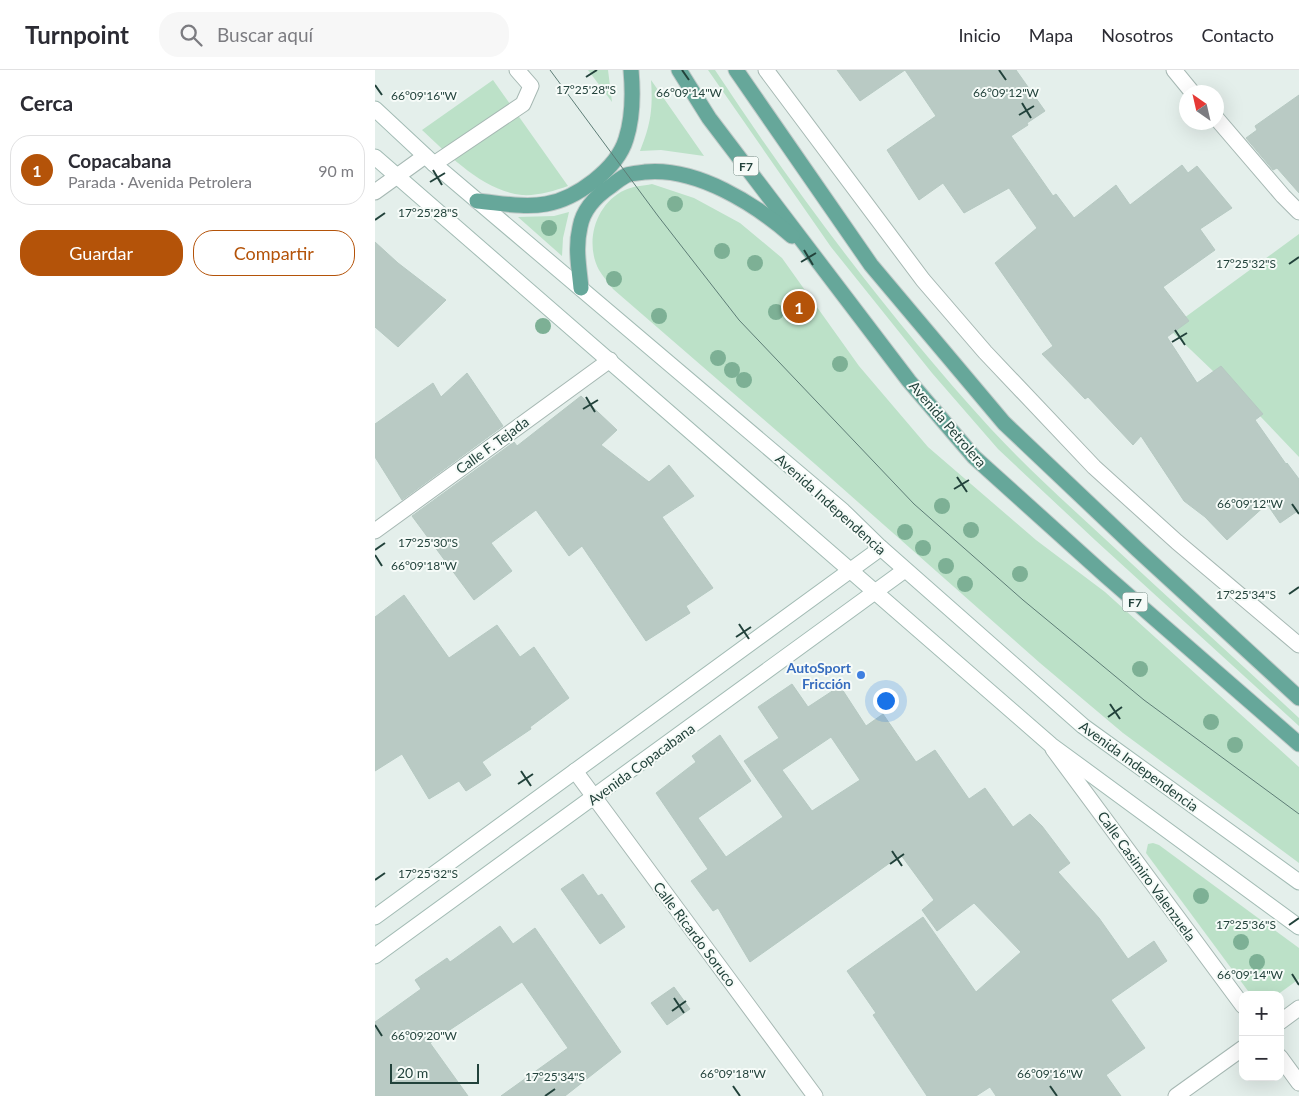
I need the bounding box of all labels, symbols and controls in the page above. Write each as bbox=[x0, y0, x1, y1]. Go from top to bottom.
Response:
search box bbox=[159, 12, 509, 57]
text: Turnpoint bbox=[25, 20, 129, 49]
icon: search bbox=[177, 21, 205, 49]
text: Buscar aquí bbox=[217, 23, 313, 46]
text: Inicio bbox=[958, 24, 1001, 46]
text: Mapa bbox=[1029, 24, 1073, 46]
text: Nosotros bbox=[1101, 24, 1173, 46]
text: Contacto bbox=[1201, 24, 1274, 46]
text: 17°25'28"S bbox=[556, 82, 616, 97]
text: 66°09'14"W bbox=[656, 85, 723, 100]
text: 66°09'12"W bbox=[973, 85, 1040, 100]
north arrow bbox=[1179, 85, 1224, 130]
text: 66°09'16"W bbox=[391, 88, 458, 103]
text: Cerca bbox=[20, 90, 73, 115]
text: Copacabana bbox=[68, 149, 171, 172]
road number: F7 bbox=[733, 156, 759, 175]
text: 1 bbox=[32, 161, 42, 180]
text: 90 m bbox=[318, 161, 354, 180]
text: Parada · Avenida Petrolera bbox=[68, 172, 252, 191]
text: 17°25'28"S bbox=[398, 205, 458, 220]
button: Guardar bbox=[20, 230, 183, 276]
button: Compartir bbox=[193, 230, 355, 276]
text: 17°25'32"S bbox=[1216, 256, 1276, 271]
pin: 1 bbox=[783, 288, 815, 326]
street label: Avenida Petrolera bbox=[906, 377, 990, 471]
street label: Calle F. Tejada bbox=[452, 413, 532, 477]
street label: Avenida Independencia bbox=[772, 450, 890, 558]
text: 66°09'12"W bbox=[1217, 496, 1284, 511]
text: 17°25'30"S bbox=[398, 535, 458, 550]
text: 66°09'18"W bbox=[391, 558, 458, 573]
text: 17°25'34"S bbox=[1216, 587, 1276, 602]
road number: F7 bbox=[1123, 592, 1147, 612]
place label: AutoSport Fricción bbox=[786, 659, 852, 692]
marker: AutoSport Fricción bbox=[855, 669, 867, 681]
your location bbox=[873, 688, 899, 714]
street label: Avenida Independencia bbox=[1076, 717, 1202, 815]
street label: Avenida Copacabana bbox=[584, 719, 698, 809]
street label: Calle Casimiro Valenzuela bbox=[1094, 808, 1200, 944]
text: 17°25'32"S bbox=[398, 866, 458, 881]
street label: Calle Ricardo Soruco bbox=[650, 878, 740, 990]
text: 17°25'36"S bbox=[1216, 917, 1276, 932]
text: 66°09'14"W bbox=[1217, 967, 1284, 982]
map controls bbox=[1239, 991, 1284, 1081]
button: + bbox=[1239, 991, 1284, 1036]
text: 66°09'20"W bbox=[391, 1028, 458, 1043]
button: − bbox=[1239, 1036, 1284, 1081]
scale bar bbox=[390, 1061, 479, 1084]
text: 20 m bbox=[397, 1064, 428, 1081]
text: 66°09'18"W bbox=[700, 1066, 767, 1081]
text: 66°09'16"W bbox=[1017, 1066, 1084, 1081]
text: 17°25'34"S bbox=[525, 1069, 585, 1084]

